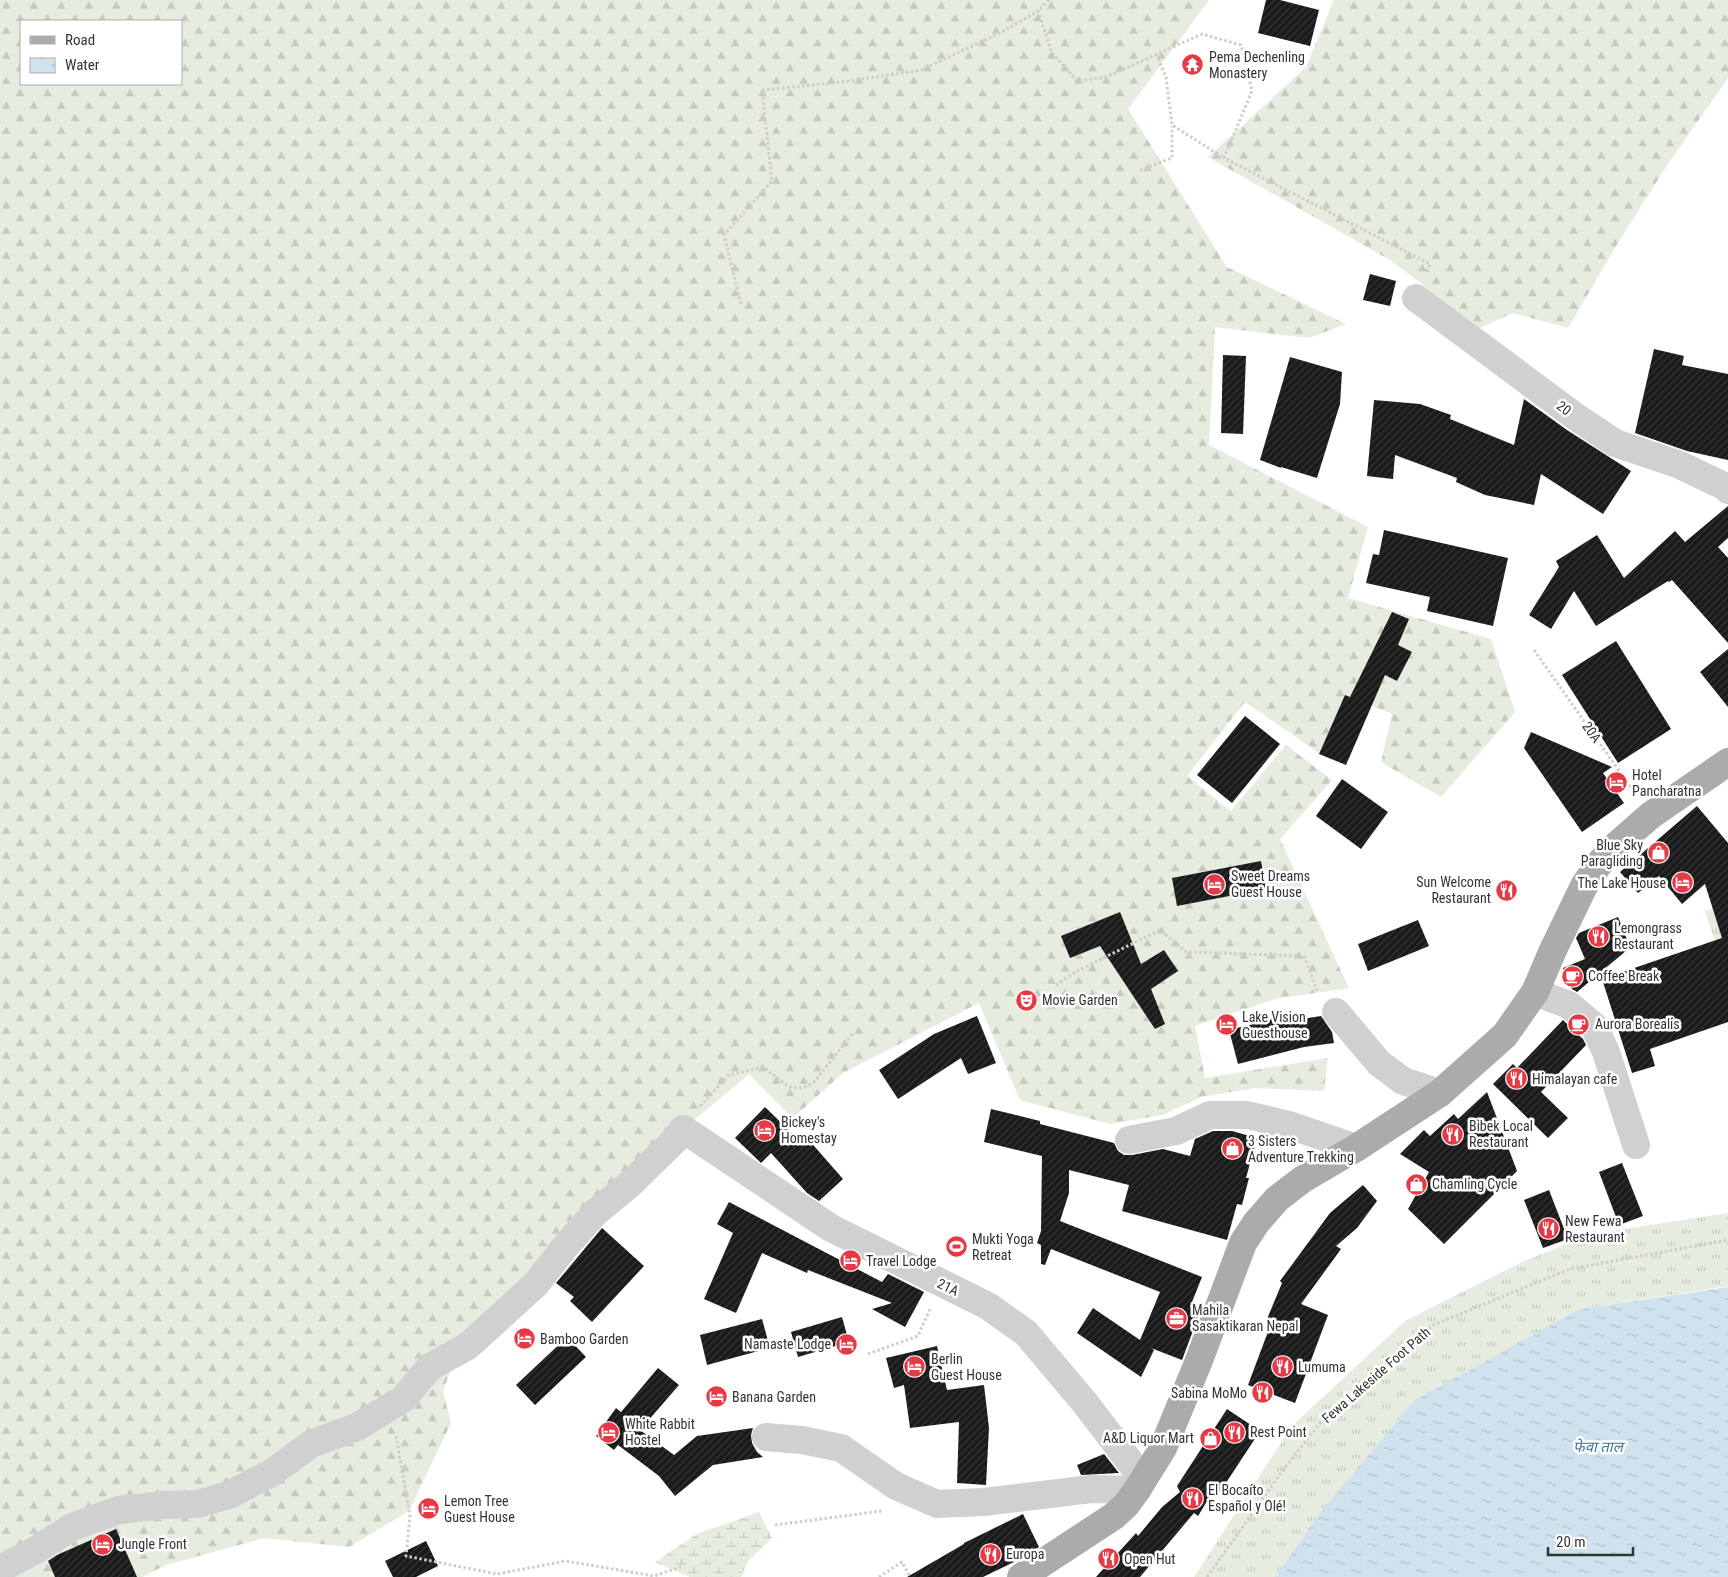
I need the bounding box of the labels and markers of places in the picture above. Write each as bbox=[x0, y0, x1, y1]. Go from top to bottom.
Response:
place label: Pema Dechenling Monastery bbox=[1209, 49, 1305, 81]
temple icon: Pema Dechenling Monastery bbox=[1181, 53, 1205, 77]
place label: Hotel Pancharatna bbox=[1632, 767, 1701, 799]
hotel icon: Hotel Pancharatna bbox=[1604, 771, 1628, 795]
place label: Blue Sky Paragliding bbox=[1581, 837, 1643, 869]
shop icon: Blue Sky Paragliding bbox=[1647, 841, 1671, 865]
place label: Sweet Dreams Guest House bbox=[1231, 868, 1310, 900]
hotel icon: The Lake House bbox=[1670, 871, 1694, 895]
hotel icon: Sweet Dreams Guest House bbox=[1203, 872, 1227, 896]
place label: Sun Welcome Restaurant bbox=[1416, 874, 1491, 906]
place label: The Lake House bbox=[1577, 875, 1666, 891]
restaurant icon: Sun Welcome Restaurant bbox=[1495, 878, 1519, 902]
place label: Lemongrass Restaurant bbox=[1614, 920, 1682, 952]
restaurant icon: Lemongrass Restaurant bbox=[1586, 924, 1610, 948]
cafe icon: Coffee Break bbox=[1560, 964, 1584, 988]
place label: Coffee Break bbox=[1588, 968, 1660, 984]
theatre icon: Movie Garden bbox=[1014, 988, 1038, 1012]
place label: Movie Garden bbox=[1042, 992, 1118, 1008]
place label: Lake Vision Guesthouse bbox=[1242, 1009, 1308, 1041]
cafe icon: Aurora Borealis bbox=[1567, 1012, 1591, 1036]
hotel icon: Lake Vision Guesthouse bbox=[1214, 1013, 1238, 1037]
place label: Aurora Borealis bbox=[1595, 1016, 1680, 1032]
restaurant icon: Himalayan cafe bbox=[1504, 1067, 1528, 1091]
place label: Himalayan cafe bbox=[1532, 1071, 1618, 1087]
place label: Bickey's Homestay bbox=[781, 1114, 837, 1146]
hotel icon: Bickey's Homestay bbox=[753, 1118, 777, 1142]
place label: Bibek Local Restaurant bbox=[1469, 1118, 1533, 1150]
restaurant icon: Bibek Local Restaurant bbox=[1441, 1122, 1465, 1146]
place label: 3 Sisters Adventure Trekking bbox=[1248, 1133, 1354, 1165]
shop icon: 3 Sisters Adventure Trekking bbox=[1220, 1137, 1244, 1161]
shop icon: Chamling Cycle bbox=[1404, 1172, 1428, 1196]
place label: Chamling Cycle bbox=[1432, 1176, 1518, 1192]
place label: New Fewa Restaurant bbox=[1565, 1213, 1625, 1245]
restaurant icon: New Fewa Restaurant bbox=[1537, 1217, 1561, 1241]
place label: Mukti Yoga Retreat bbox=[972, 1231, 1034, 1263]
sports icon: Mukti Yoga Retreat bbox=[944, 1235, 968, 1259]
hotel icon: Travel Lodge bbox=[838, 1249, 862, 1273]
place label: Travel Lodge bbox=[866, 1253, 937, 1269]
place label: Mahila Sasaktikaran Nepal bbox=[1192, 1302, 1299, 1334]
office icon: Mahila Sasaktikaran Nepal bbox=[1164, 1306, 1188, 1330]
hotel icon: Bamboo Garden bbox=[512, 1327, 536, 1351]
place label: Bamboo Garden bbox=[540, 1331, 628, 1347]
hotel icon: Namaste Lodge bbox=[835, 1332, 859, 1356]
place label: Namaste Lodge bbox=[744, 1336, 831, 1352]
place label: Berlin Guest House bbox=[931, 1351, 1002, 1383]
hotel icon: Berlin Guest House bbox=[903, 1355, 927, 1379]
restaurant icon: Lumuma bbox=[1270, 1355, 1294, 1379]
place label: Lumuma bbox=[1298, 1359, 1346, 1375]
restaurant icon: Sabina MoMo bbox=[1251, 1381, 1275, 1405]
hotel icon: Banana Garden bbox=[704, 1385, 728, 1409]
place label: Sabina MoMo bbox=[1171, 1385, 1247, 1401]
place label: Banana Garden bbox=[732, 1389, 816, 1405]
place label: White Rabbit Hostel bbox=[625, 1416, 695, 1448]
hotel icon: White Rabbit Hostel bbox=[597, 1420, 621, 1444]
restaurant icon: Rest Point bbox=[1222, 1420, 1246, 1444]
place label: Rest Point bbox=[1250, 1424, 1307, 1440]
shop icon: A&D Liquor Mart bbox=[1198, 1426, 1222, 1450]
place label: A&D Liquor Mart bbox=[1103, 1430, 1194, 1446]
place label: El Bocaíto Español y Olé! bbox=[1208, 1482, 1286, 1514]
restaurant icon: El Bocaíto Español y Olé! bbox=[1180, 1486, 1204, 1510]
place label: Lemon Tree Guest House bbox=[444, 1493, 515, 1525]
hotel icon: Lemon Tree Guest House bbox=[416, 1497, 440, 1521]
hotel icon: Jungle Front bbox=[90, 1532, 114, 1556]
place label: Jungle Front bbox=[118, 1536, 187, 1552]
restaurant icon: Europa bbox=[978, 1542, 1002, 1566]
place label: Europa bbox=[1006, 1546, 1044, 1562]
restaurant icon: Open Hut bbox=[1096, 1547, 1120, 1571]
place label: Open Hut bbox=[1124, 1551, 1175, 1567]

